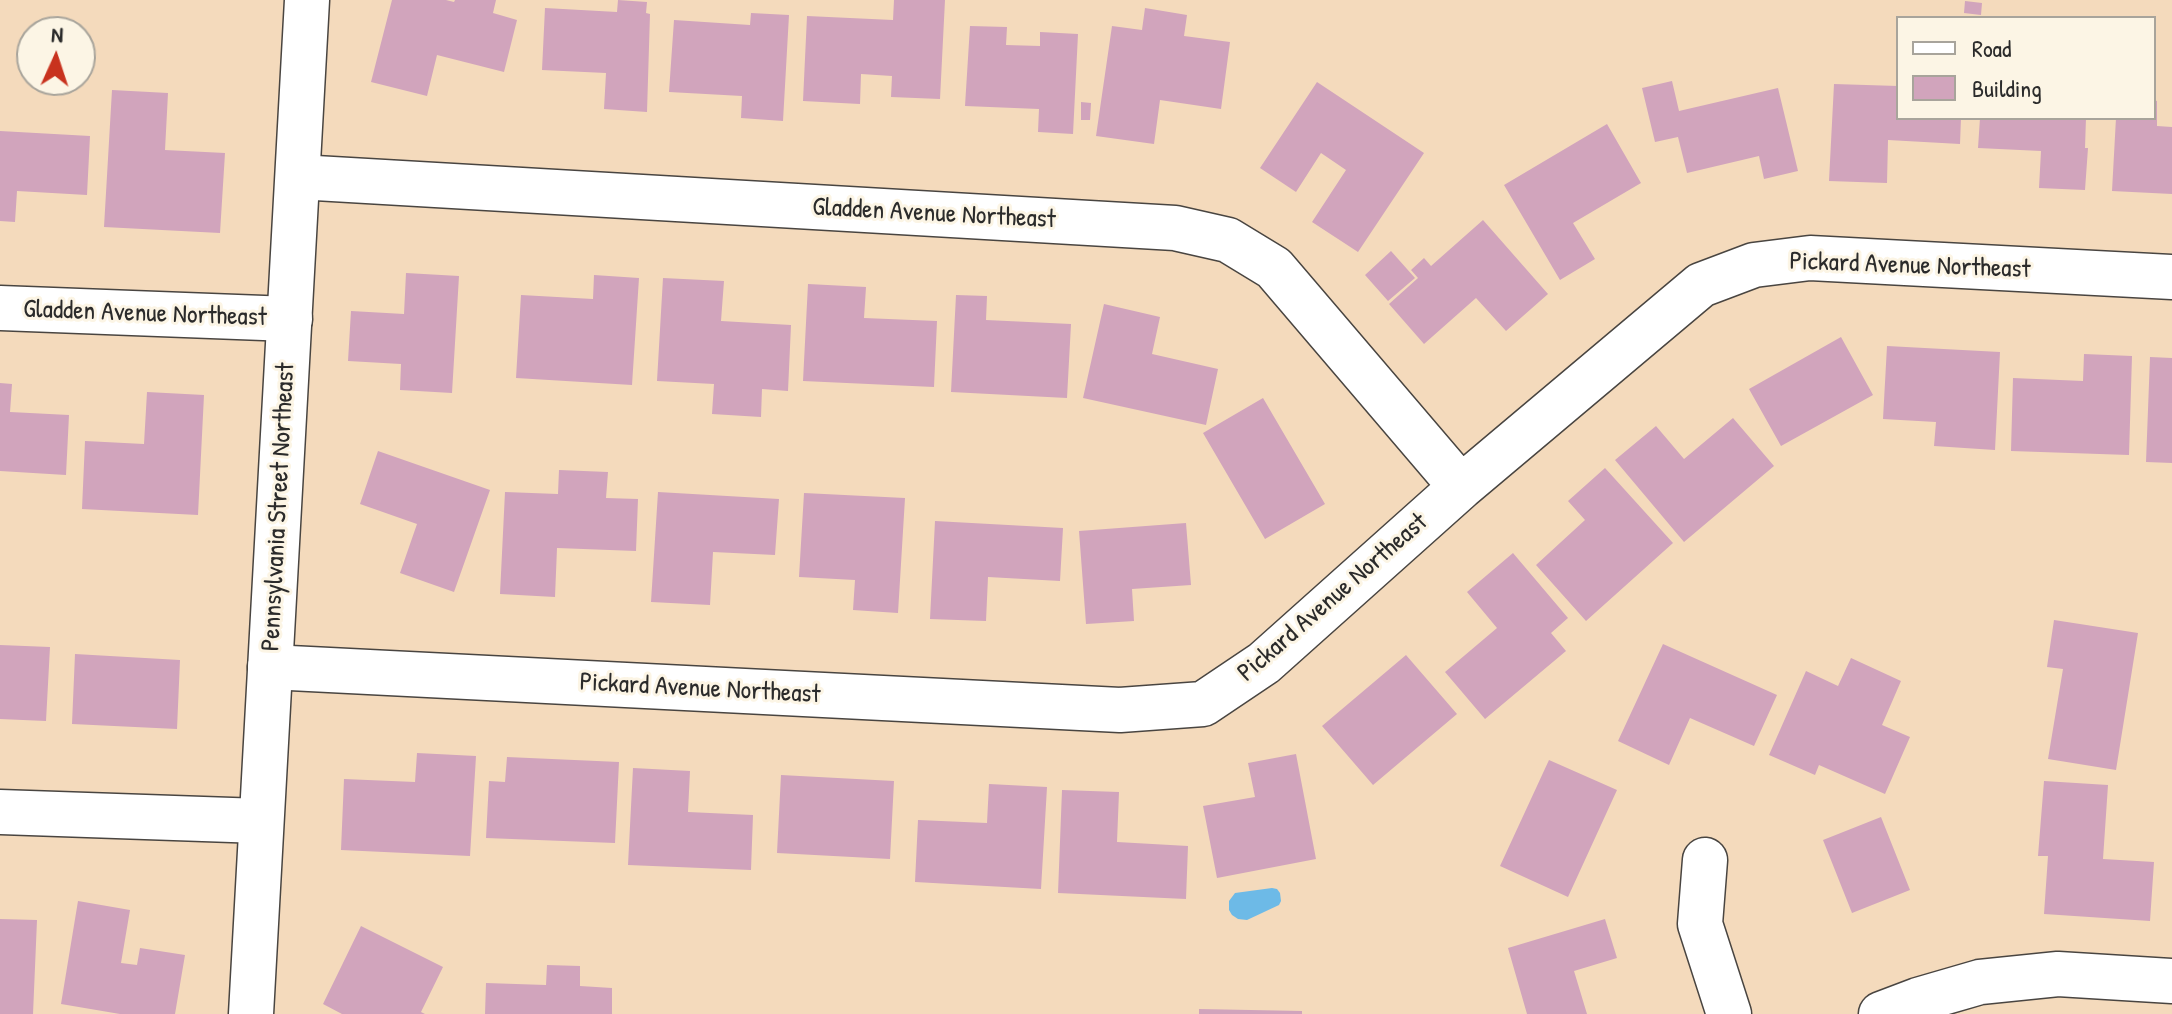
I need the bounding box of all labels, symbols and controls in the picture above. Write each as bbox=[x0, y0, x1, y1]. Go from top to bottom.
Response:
north arrow bbox=[16, 16, 96, 96]
legend bbox=[1896, 16, 2156, 120]
text: N bbox=[51, 19, 64, 49]
text: Road bbox=[1972, 32, 2011, 64]
text: Building bbox=[1972, 72, 2042, 104]
street label: Gladden Avenue Northeast bbox=[812, 192, 1056, 236]
street label: Pickard Avenue Northeast bbox=[1789, 246, 2031, 286]
street label: Gladden Avenue Northeast bbox=[23, 294, 267, 334]
street label: Pennsylvania Street Northeast bbox=[256, 362, 302, 652]
street label: Pickard Avenue Northeast bbox=[1232, 507, 1434, 689]
street label: Pickard Avenue Northeast bbox=[579, 667, 821, 711]

